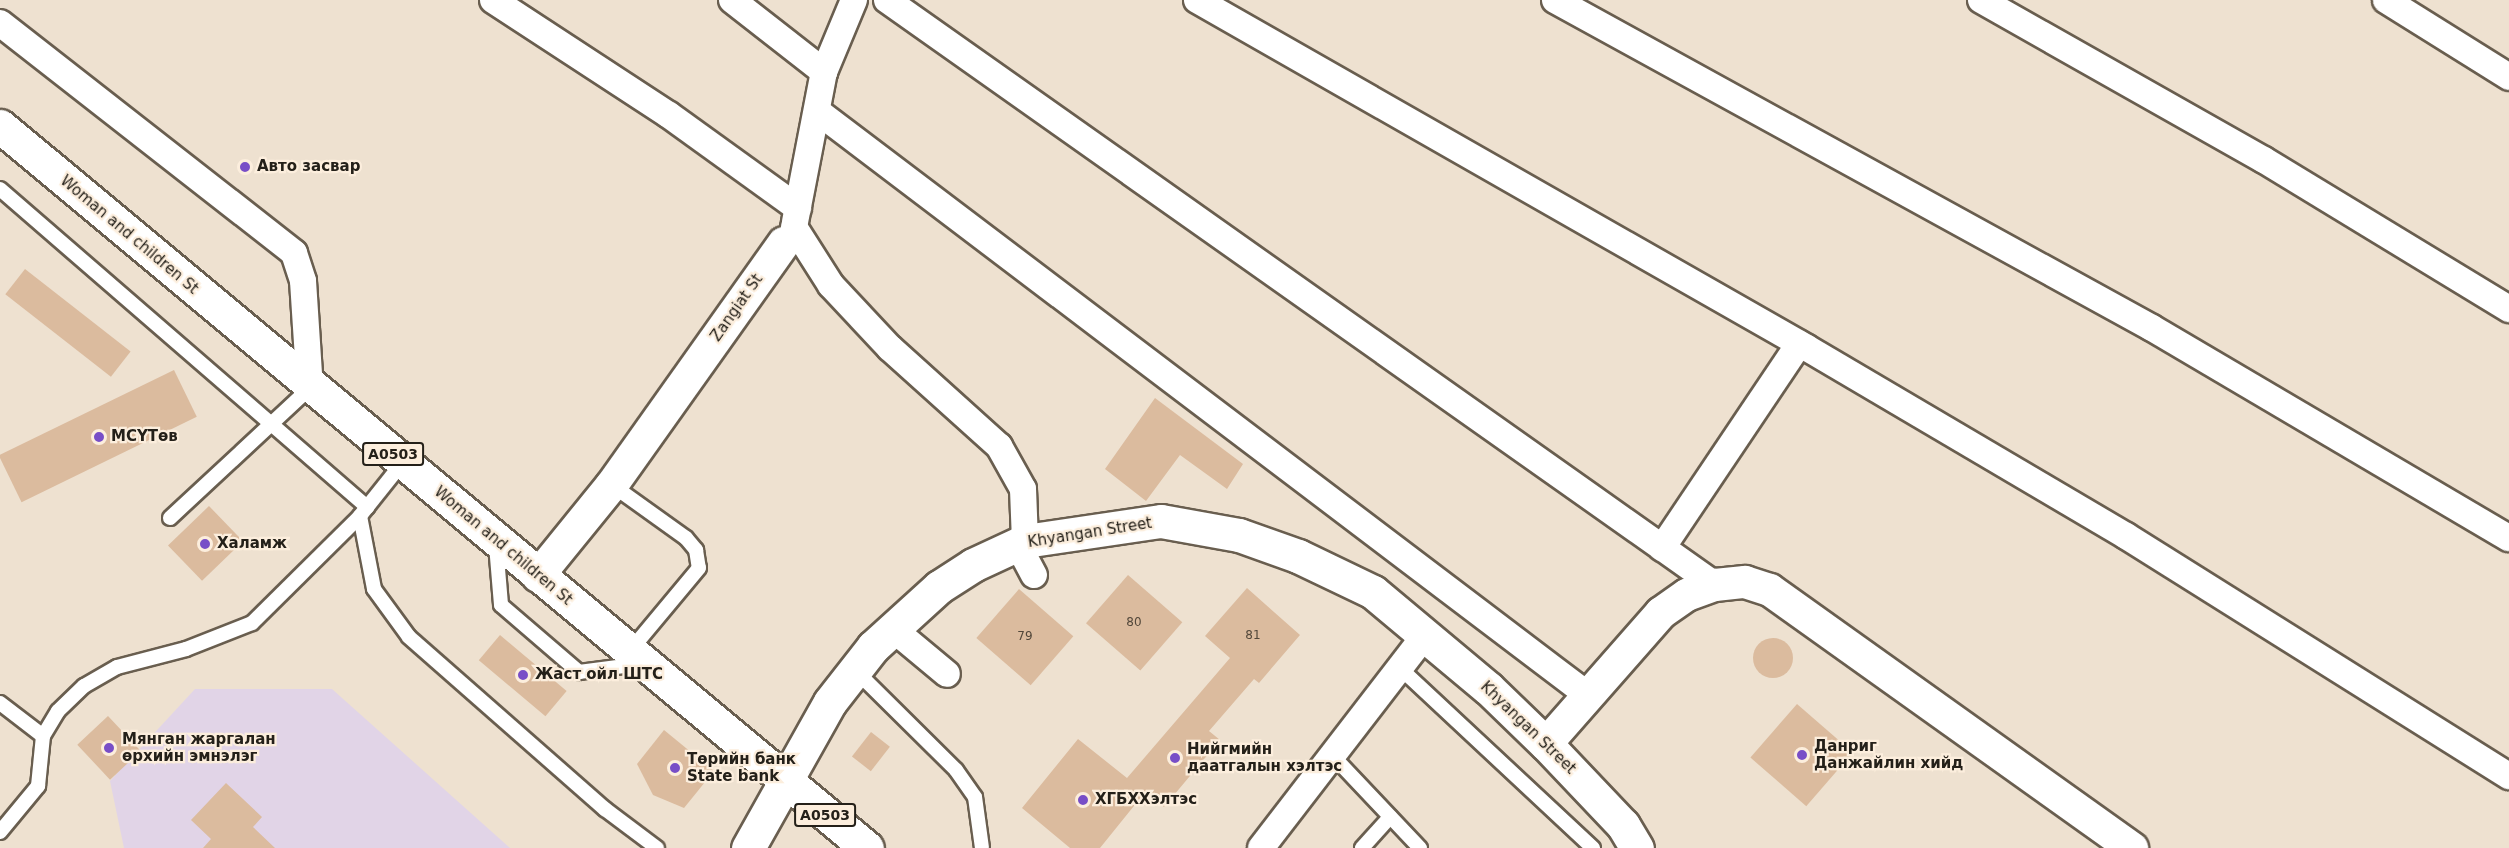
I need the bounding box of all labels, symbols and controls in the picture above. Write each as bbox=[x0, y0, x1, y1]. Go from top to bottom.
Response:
place label: Авто засвар bbox=[257, 158, 360, 176]
marker: Авто засвар bbox=[238, 160, 252, 174]
street label: Woman and children St bbox=[56, 172, 202, 298]
street label: Zangiat St bbox=[707, 271, 767, 345]
place label: МСҮТөв bbox=[111, 428, 178, 446]
marker: МСҮТөв bbox=[92, 430, 106, 444]
road number: A0503 bbox=[362, 443, 424, 465]
street label: Woman and children St bbox=[430, 483, 576, 609]
street label: Khyangan Street bbox=[1027, 514, 1153, 552]
place label: Халамж bbox=[217, 535, 287, 553]
marker: Халамж bbox=[198, 537, 212, 551]
house number: 80 bbox=[1126, 616, 1142, 630]
house number: 81 bbox=[1245, 629, 1261, 643]
house number: 79 bbox=[1017, 630, 1033, 644]
place label: Жаст ойл ШТС bbox=[535, 666, 663, 684]
marker: Жаст ойл ШТС bbox=[516, 668, 530, 682]
street label: Khyangan Street bbox=[1477, 678, 1579, 778]
place label: Мянган жаргалан өрхийн эмнэлэг bbox=[122, 730, 276, 765]
place label: Данриг Данжайлин хийд bbox=[1814, 737, 1963, 772]
marker: Мянган жаргалан өрхийн эмнэлэг bbox=[100, 739, 118, 757]
place label: Нийгмийн даатгалын хэлтэс bbox=[1187, 740, 1342, 775]
marker: Данриг Данжайлин хийд bbox=[1795, 748, 1809, 762]
place label: Төрийн банк State bank bbox=[687, 750, 796, 785]
marker: Нийгмийн даатгалын хэлтэс bbox=[1168, 751, 1182, 765]
marker: Төрийн банк State bank bbox=[668, 761, 682, 775]
place label: ХГБХХэлтэс bbox=[1095, 791, 1197, 809]
marker: ХГБХХэлтэс bbox=[1076, 793, 1090, 807]
road number: A0503 bbox=[794, 804, 856, 826]

